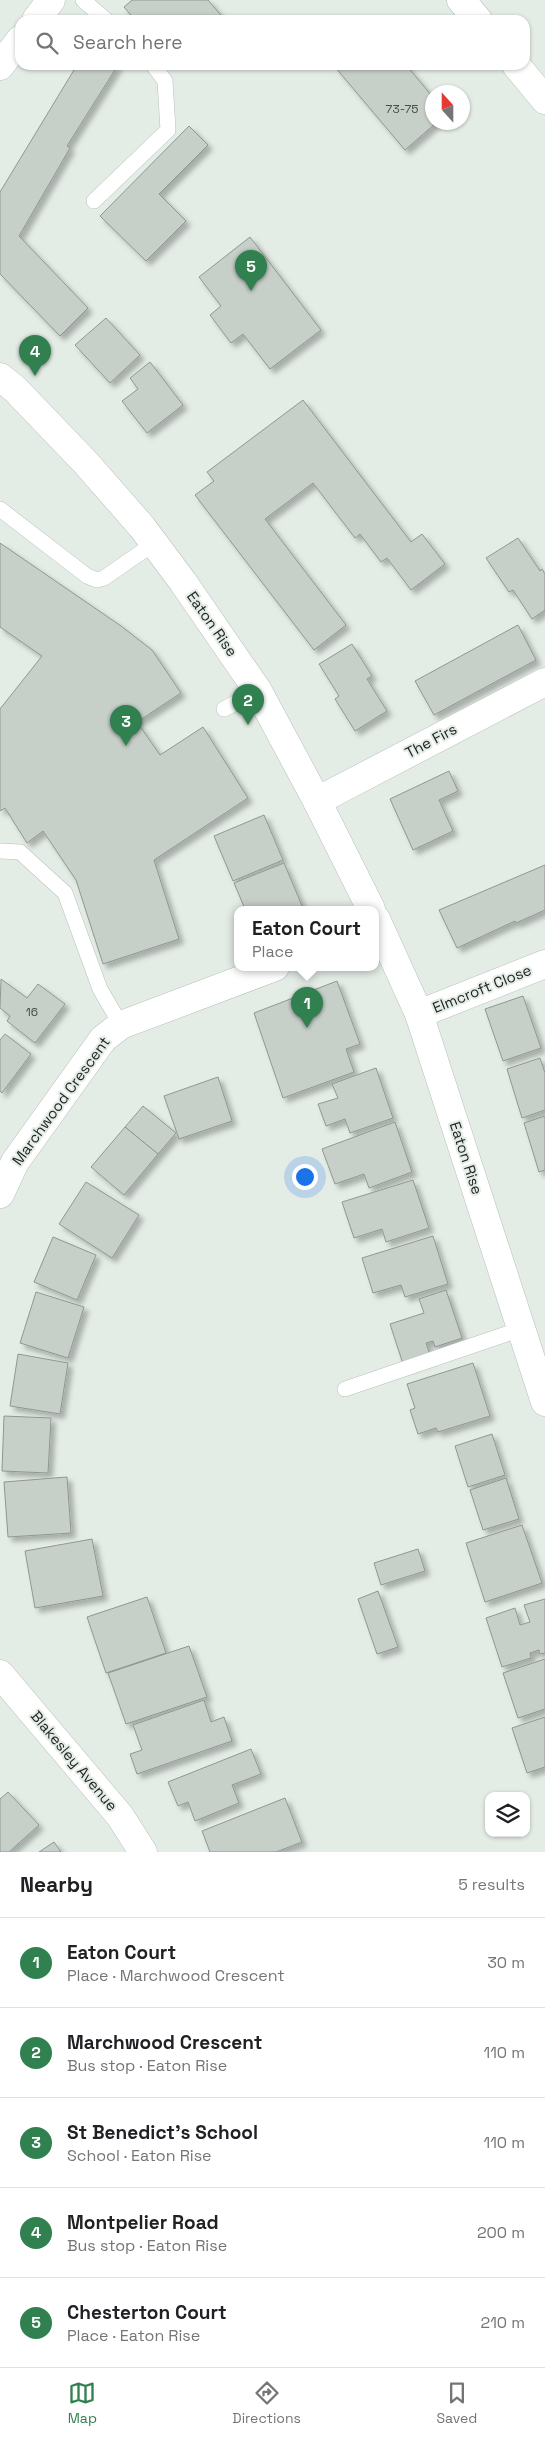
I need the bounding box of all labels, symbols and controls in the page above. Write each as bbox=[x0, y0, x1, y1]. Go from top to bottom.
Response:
search box bbox=[15, 15, 530, 70]
icon: search bbox=[33, 29, 61, 57]
text: Search here bbox=[73, 30, 183, 55]
north arrow bbox=[425, 85, 470, 130]
house number: 73-75 bbox=[386, 101, 418, 117]
pin: 5 bbox=[235, 250, 267, 291]
pin: 4 bbox=[19, 335, 51, 376]
street label: Eaton Rise bbox=[183, 587, 242, 660]
pin: 2 bbox=[232, 684, 264, 725]
pin: 3 bbox=[110, 705, 142, 746]
street label: The Firs bbox=[402, 719, 460, 762]
popup bbox=[234, 906, 379, 971]
text: Eaton Court bbox=[252, 916, 361, 941]
text: Place bbox=[252, 941, 294, 962]
street label: Elmcroft Close bbox=[430, 960, 534, 1017]
pin: 1 bbox=[291, 987, 323, 1028]
house number: 16 bbox=[26, 1004, 38, 1020]
street label: Marchwood Crescent bbox=[7, 1033, 114, 1169]
street label: Eaton Rise bbox=[446, 1119, 487, 1197]
your location bbox=[292, 1164, 318, 1190]
street label: Blakesley Avenue bbox=[27, 1707, 122, 1815]
map controls bbox=[485, 1792, 530, 1837]
button: layers bbox=[485, 1792, 530, 1837]
text: Nearby bbox=[20, 1871, 93, 1898]
text: 5 results bbox=[458, 1874, 525, 1895]
text: Eaton Court bbox=[67, 1940, 176, 1965]
text: 1 bbox=[32, 1952, 40, 1973]
text: 30 m bbox=[487, 1952, 525, 1973]
text: Place · Marchwood Crescent bbox=[67, 1965, 285, 1986]
text: Marchwood Crescent bbox=[67, 2030, 262, 2055]
text: 2 bbox=[31, 2042, 41, 2063]
text: 110 m bbox=[483, 2042, 525, 2063]
text: Bus stop · Eaton Rise bbox=[67, 2055, 227, 2076]
text: St Benedict's School bbox=[67, 2120, 258, 2145]
text: 3 bbox=[31, 2132, 41, 2153]
text: 110 m bbox=[483, 2132, 525, 2153]
text: School · Eaton Rise bbox=[67, 2145, 212, 2166]
text: Montpelier Road bbox=[67, 2210, 219, 2235]
text: 4 bbox=[31, 2222, 41, 2243]
text: 200 m bbox=[477, 2222, 525, 2243]
text: Bus stop · Eaton Rise bbox=[67, 2235, 227, 2256]
text: Chesterton Court bbox=[67, 2300, 227, 2325]
text: 5 bbox=[31, 2312, 41, 2333]
text: 210 m bbox=[481, 2312, 525, 2333]
text: Place · Eaton Rise bbox=[67, 2325, 200, 2346]
tab: Map bbox=[68, 2379, 97, 2427]
tab: Directions bbox=[232, 2379, 301, 2427]
tab: Saved bbox=[436, 2379, 477, 2427]

